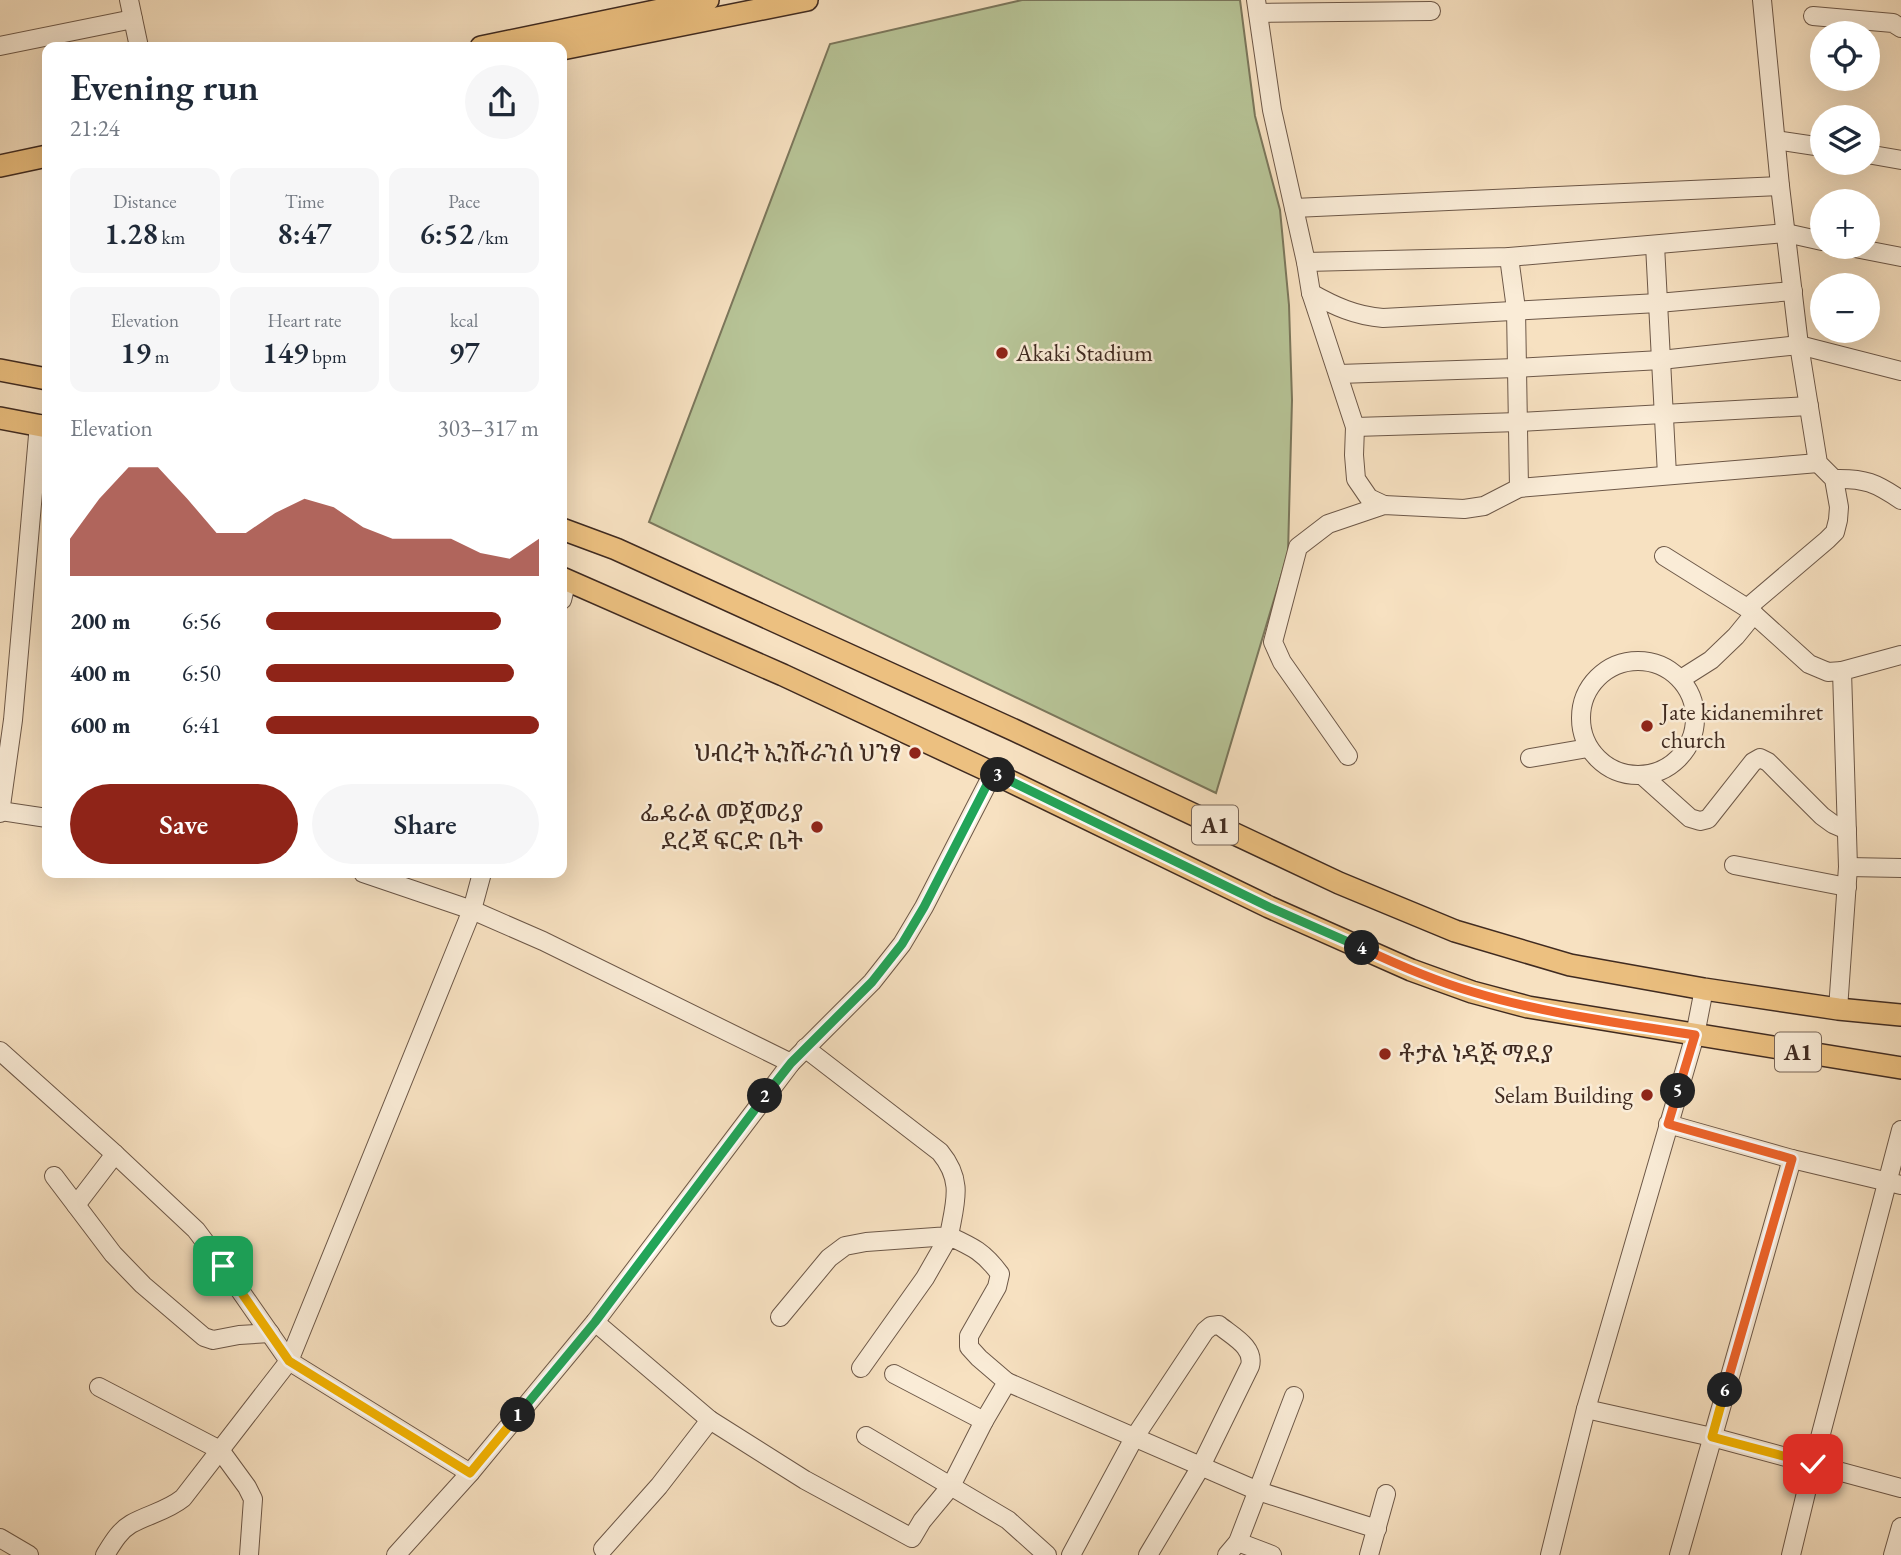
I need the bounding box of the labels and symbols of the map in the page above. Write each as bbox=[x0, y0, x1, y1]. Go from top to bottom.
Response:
place label: Akaki Stadium bbox=[1015, 337, 1153, 368]
marker: Akaki Stadium bbox=[994, 345, 1010, 361]
place label: Jate kidanemihret church bbox=[1659, 696, 1824, 755]
marker: Jate kidanemihret church bbox=[1639, 718, 1655, 734]
place label: ህብረት ኢንሹራንስ ህንፃ bbox=[694, 737, 901, 768]
marker: ህብረት ኢንሹራንስ ህንፃ bbox=[907, 745, 923, 761]
pin: 3 bbox=[981, 758, 1016, 792]
place label: ፌዴራል መጀመሪያ ደረጃ ፍርድ ቤት bbox=[640, 797, 803, 856]
road number: A1 bbox=[1192, 806, 1238, 845]
marker: ፌዴራል መጀመሪያ ደረጃ ፍርድ ቤት bbox=[809, 819, 825, 835]
pin: 4 bbox=[1344, 930, 1380, 965]
road number: A1 bbox=[1775, 1032, 1821, 1072]
place label: ቶታል ነዳጅ ማደያ bbox=[1399, 1038, 1553, 1069]
marker: ቶታል ነዳጅ ማደያ bbox=[1377, 1046, 1393, 1062]
pin: 5 bbox=[1660, 1074, 1696, 1108]
pin: 2 bbox=[748, 1078, 782, 1114]
place label: Selam Building bbox=[1494, 1079, 1634, 1110]
marker: Selam Building bbox=[1639, 1087, 1655, 1103]
pin bbox=[193, 1236, 253, 1296]
pin: 6 bbox=[1708, 1372, 1742, 1408]
pin: 1 bbox=[500, 1398, 536, 1432]
pin bbox=[1783, 1434, 1843, 1494]

